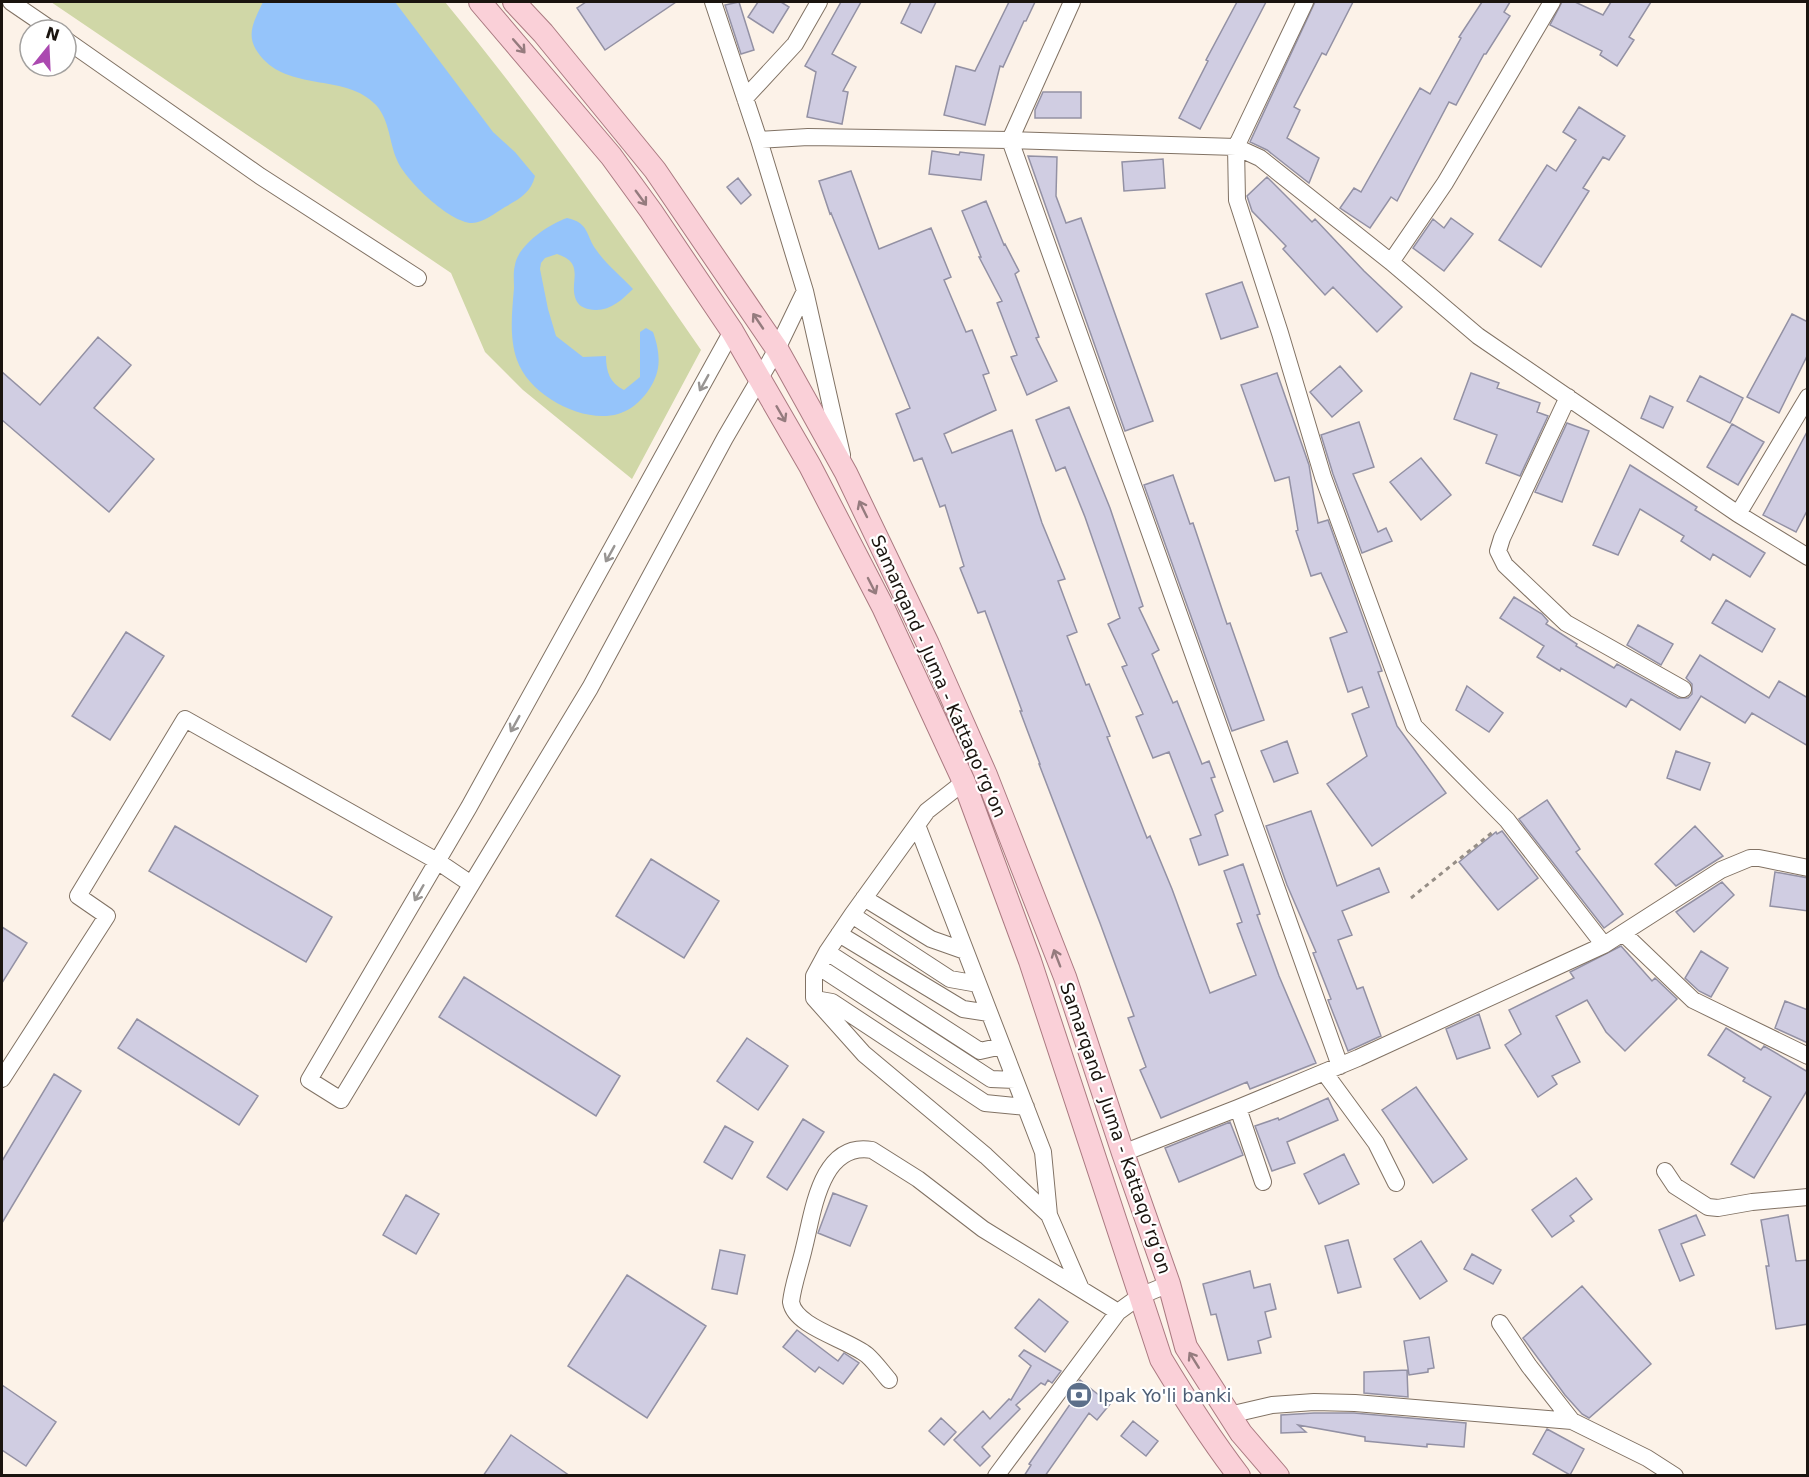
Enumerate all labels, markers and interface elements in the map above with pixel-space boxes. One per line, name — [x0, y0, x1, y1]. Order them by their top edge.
north arrow — [18, 18, 78, 78]
text: N — [43, 23, 62, 45]
one-way arrow — [512, 38, 525, 54]
one-way arrow — [635, 189, 647, 205]
one-way arrow — [752, 313, 764, 329]
one-way arrow — [698, 373, 709, 391]
one-way arrow — [775, 405, 787, 422]
one-way arrow — [856, 501, 868, 519]
street label: Samarqand - Juma - Kattaqo‘rg‘on — [867, 531, 1011, 821]
one-way arrow — [604, 544, 615, 562]
one-way arrow — [867, 577, 878, 595]
one-way arrow — [509, 715, 521, 732]
one-way arrow — [412, 884, 424, 901]
one-way arrow — [1051, 949, 1062, 967]
street label: Samarqand - Juma - Kattaqo‘rg‘on — [1056, 979, 1176, 1277]
one-way arrow — [1188, 1352, 1200, 1369]
bank icon: Ipak Yo'li banki — [1064, 1380, 1094, 1410]
place label: Ipak Yo'li banki — [1098, 1385, 1232, 1406]

